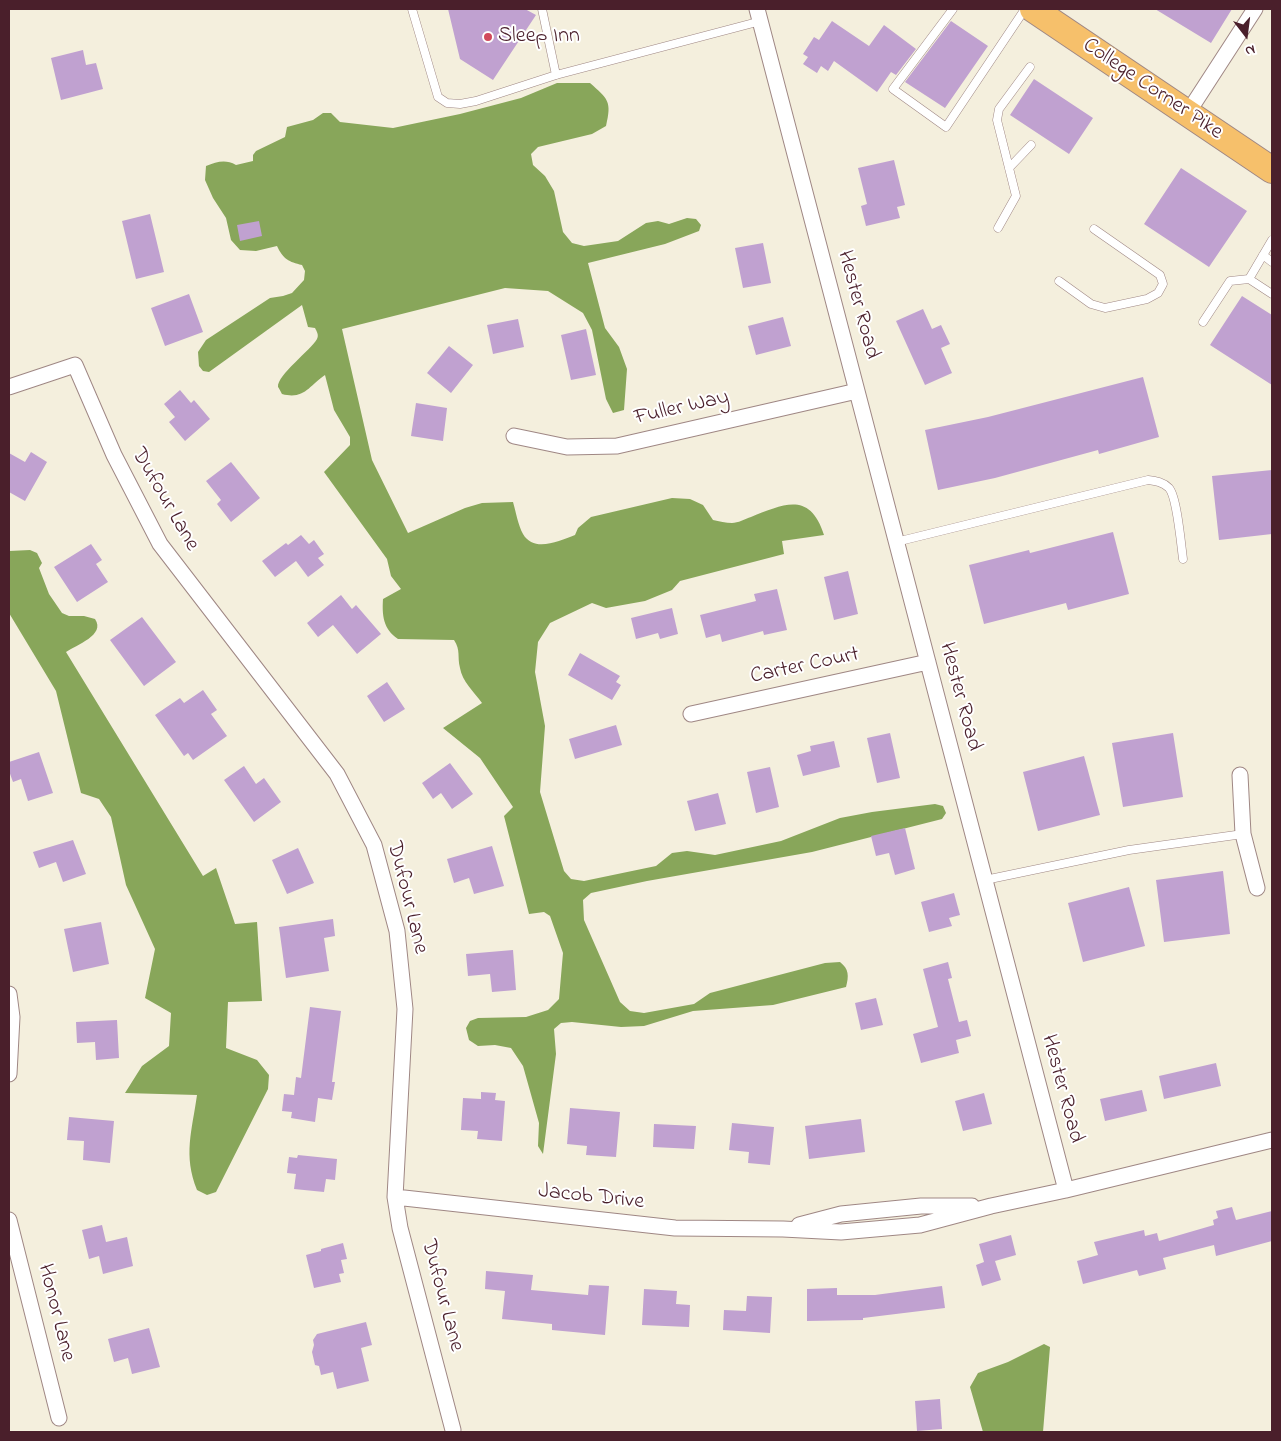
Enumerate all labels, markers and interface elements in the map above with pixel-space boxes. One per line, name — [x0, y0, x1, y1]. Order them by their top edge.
north arrow — [1221, 10, 1271, 60]
place label: Sleep Inn — [498, 24, 580, 50]
marker: Sleep Inn — [482, 31, 494, 43]
street label: College Corner Pike — [1077, 33, 1227, 147]
text: N — [1243, 39, 1257, 61]
street label: Hester Road — [830, 248, 884, 362]
street label: Fuller Way — [632, 385, 732, 433]
street label: Dufour Lane — [124, 444, 204, 556]
street label: Hester Road — [932, 640, 986, 754]
street label: Carter Court — [748, 643, 862, 691]
street label: Dufour Lane — [379, 839, 433, 957]
street label: Hester Road — [1034, 1032, 1088, 1146]
street label: Jacob Drive — [537, 1179, 645, 1217]
street label: Dufour Lane — [413, 1237, 469, 1355]
street label: Honor Lane — [30, 1262, 80, 1364]

